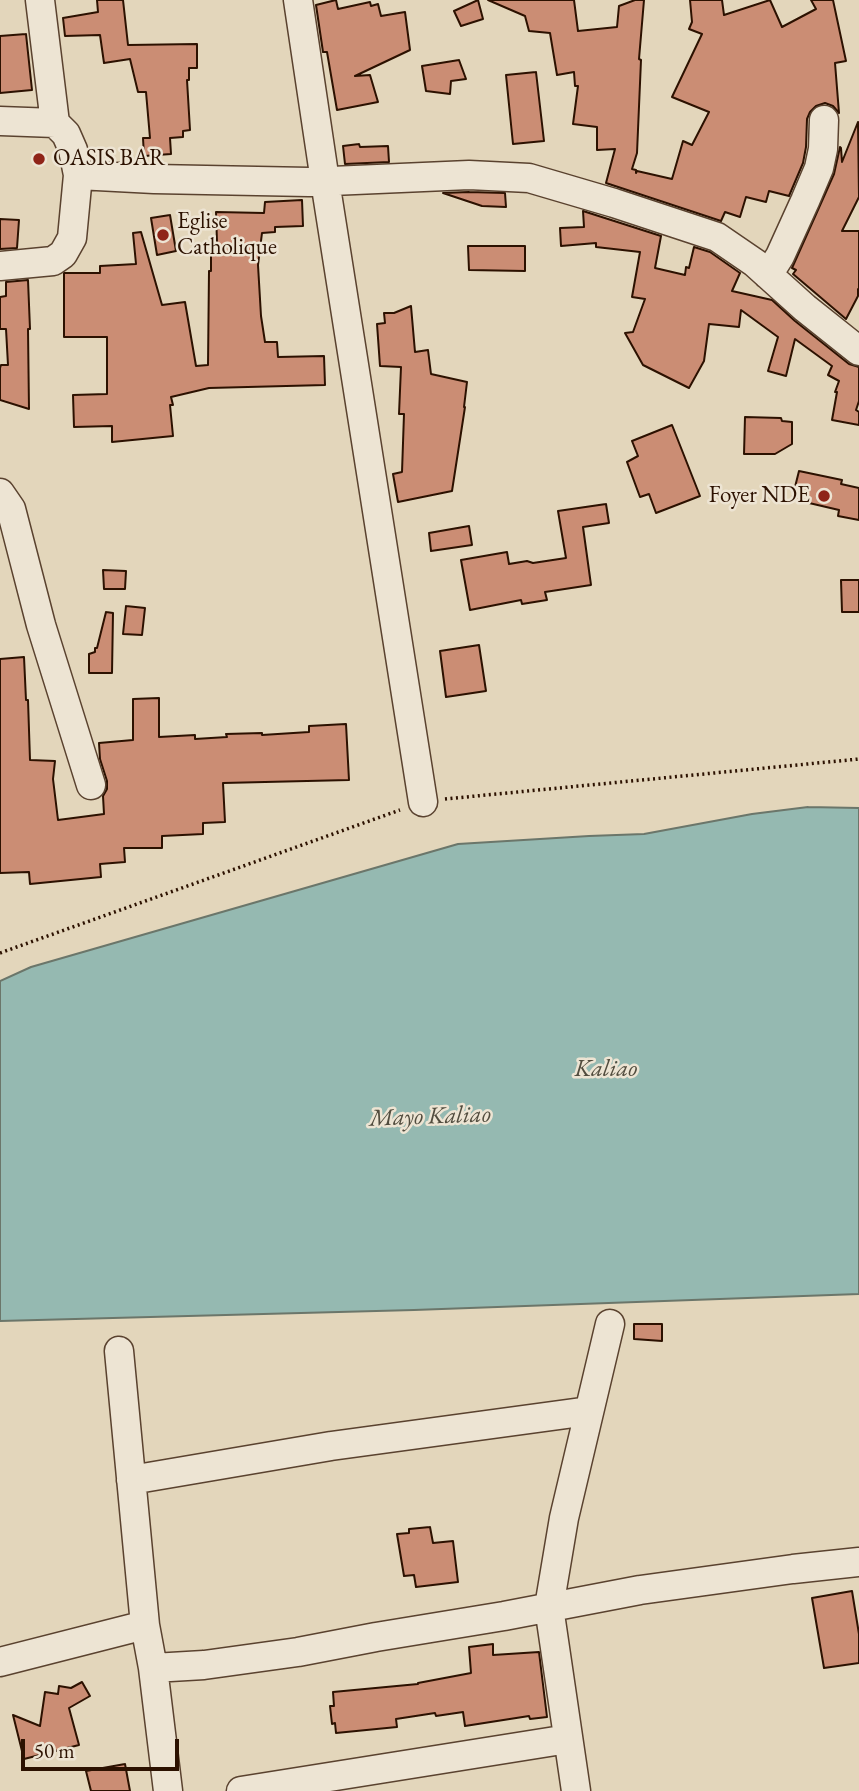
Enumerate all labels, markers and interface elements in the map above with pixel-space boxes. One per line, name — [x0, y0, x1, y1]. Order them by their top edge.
place label: OASIS BAR — [53, 145, 165, 173]
marker: OASIS BAR — [31, 151, 47, 167]
place label: Eglise Catholique — [177, 208, 277, 262]
marker: Eglise Catholique — [155, 227, 171, 243]
place label: Foyer NDE — [709, 482, 810, 510]
marker: Foyer NDE — [816, 488, 832, 504]
water label: Kaliao — [575, 1055, 637, 1083]
water label: Mayo Kaliao — [369, 1100, 491, 1134]
scale bar — [24, 1724, 182, 1768]
text: 50 m — [34, 1737, 75, 1764]

